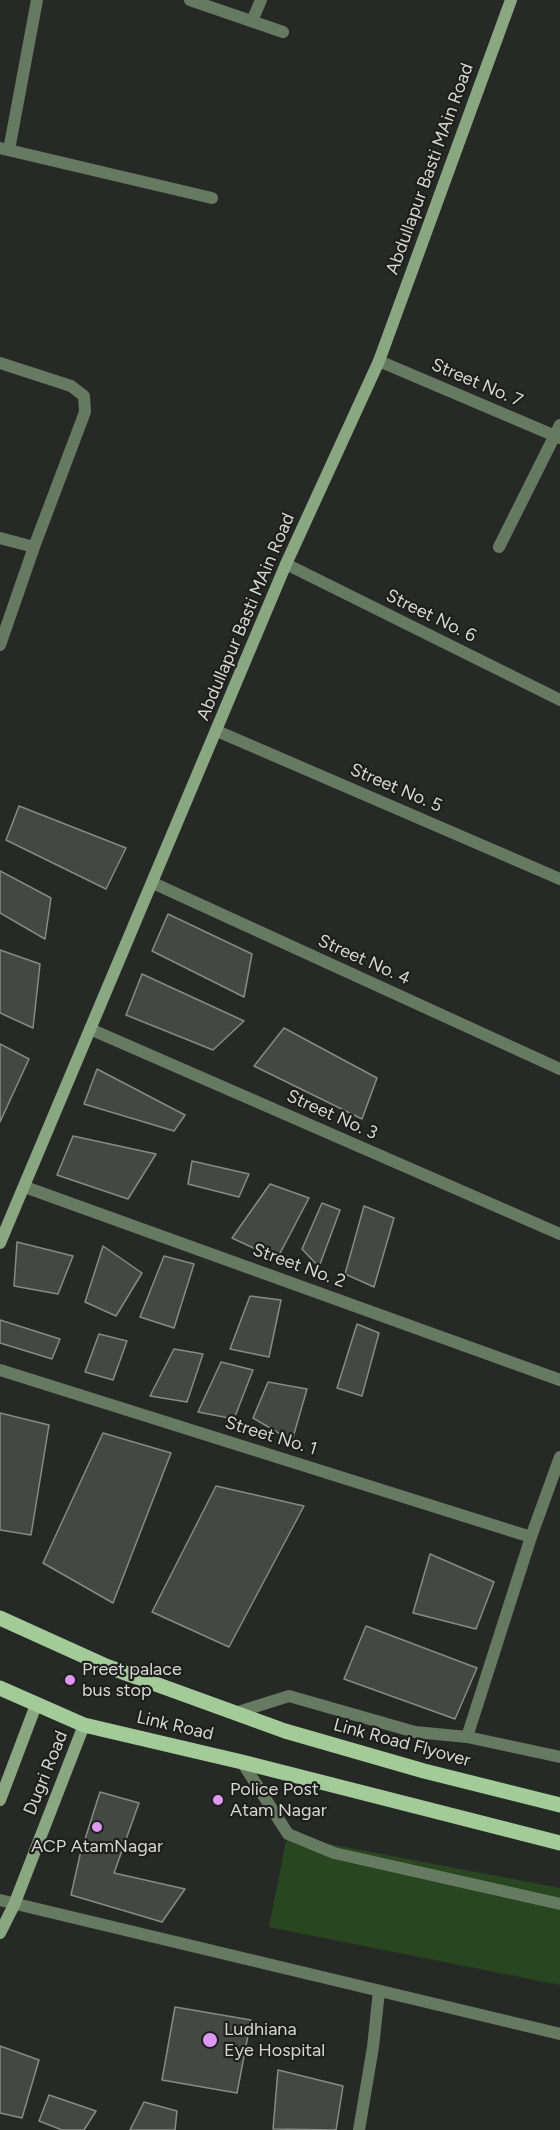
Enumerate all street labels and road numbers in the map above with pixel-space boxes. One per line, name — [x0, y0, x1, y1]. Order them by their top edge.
street label: Abdullapur Basti MAin Road — [382, 60, 478, 278]
street label: Street No. 7 — [428, 354, 526, 412]
street label: Abdullapur Basti MAin Road — [192, 510, 300, 724]
street label: Street No. 6 — [382, 585, 480, 647]
street label: Street No. 5 — [347, 759, 445, 817]
street label: Street No. 4 — [315, 930, 413, 990]
street label: Street No. 3 — [283, 1085, 381, 1145]
street label: Street No. 2 — [250, 1239, 348, 1293]
street label: Street No. 1 — [222, 1412, 320, 1460]
street label: Link Road — [134, 1707, 216, 1745]
street label: Link Road Flyover — [331, 1714, 473, 1772]
street label: Dugri Road — [19, 1728, 73, 1818]

